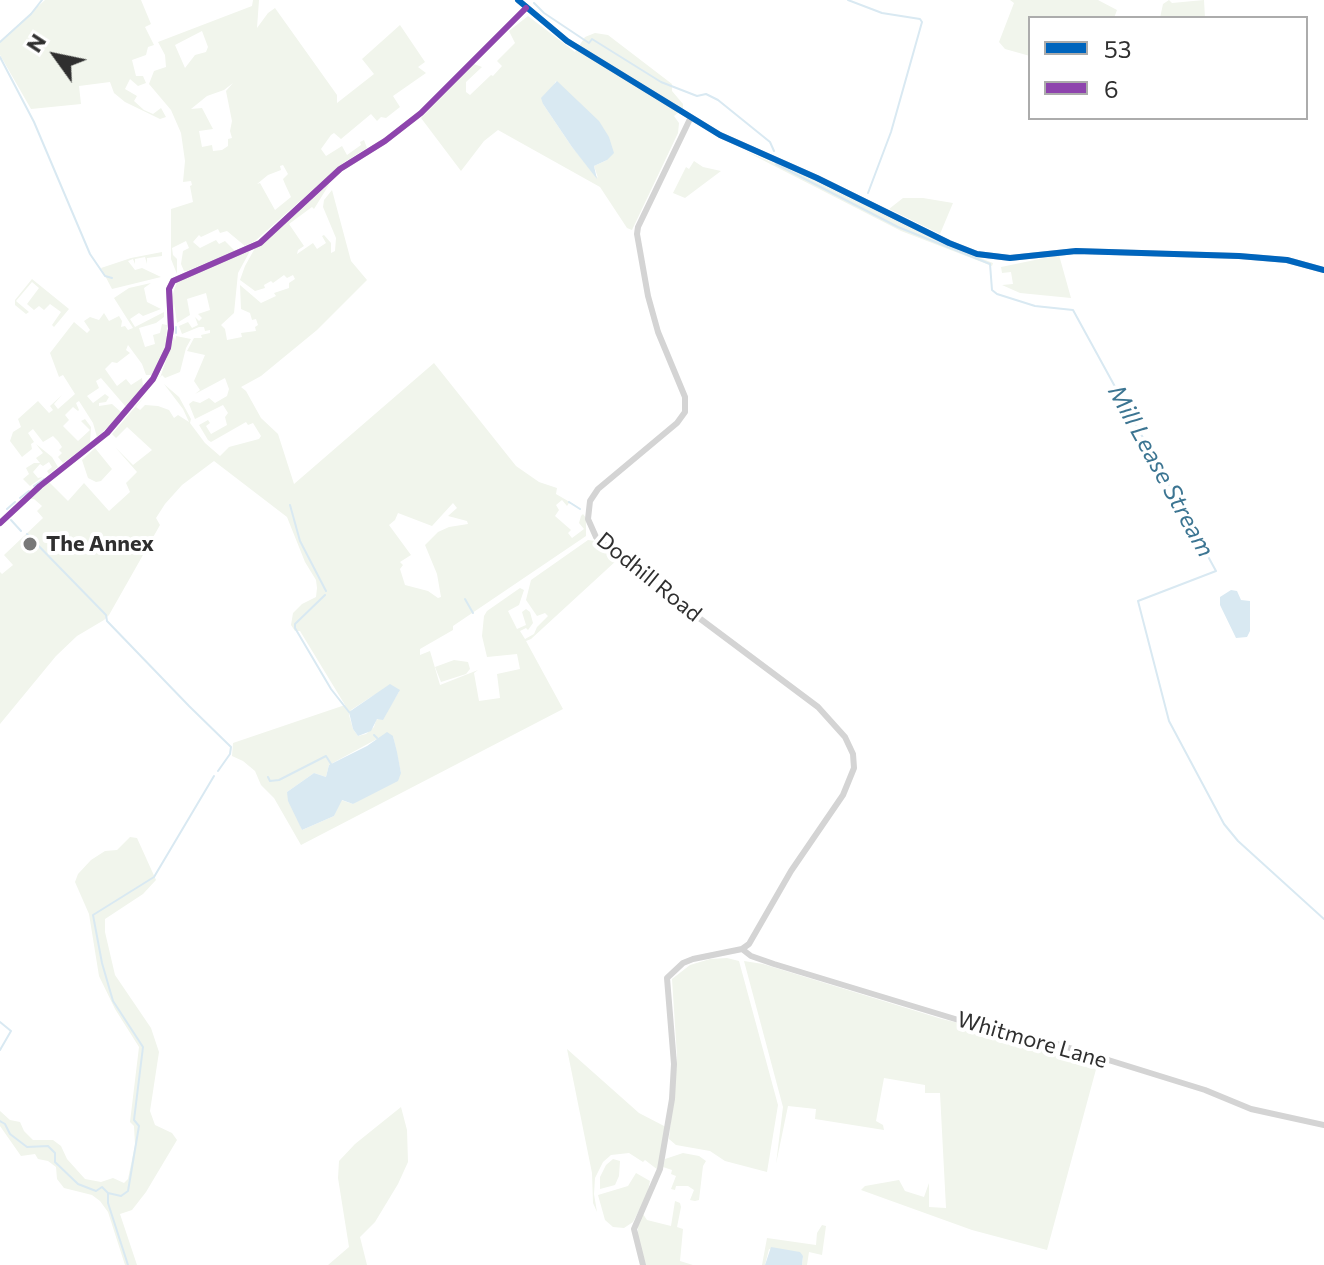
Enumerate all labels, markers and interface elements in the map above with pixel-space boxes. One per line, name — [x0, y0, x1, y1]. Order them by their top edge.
north arrow — [16, 16, 96, 96]
legend — [1028, 16, 1308, 120]
text: N — [20, 28, 51, 57]
text: 53 — [1104, 34, 1131, 63]
text: 6 — [1104, 74, 1119, 103]
water label: Mill Lease Stream — [1102, 380, 1220, 562]
street label: Dodhill Road — [591, 527, 707, 627]
place label: The Annex — [46, 531, 154, 557]
marker: The Annex — [21, 535, 39, 553]
street label: Whitmore Lane — [954, 1006, 1110, 1074]

